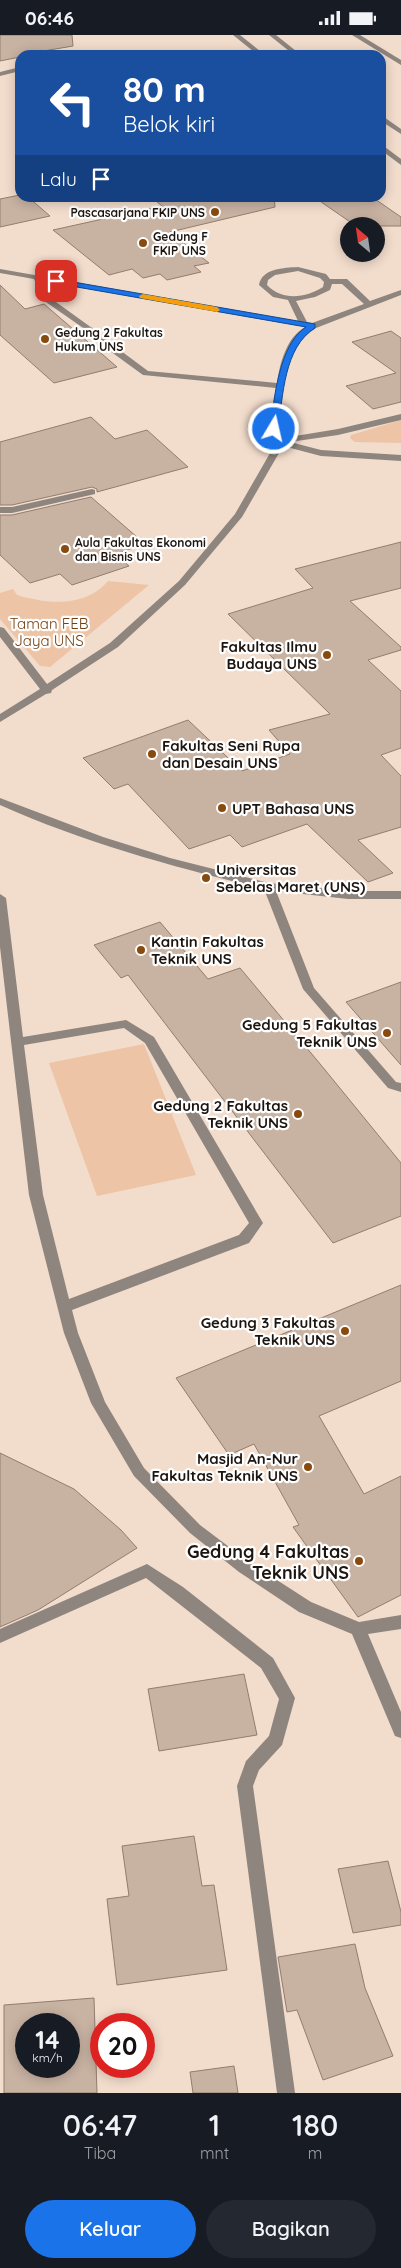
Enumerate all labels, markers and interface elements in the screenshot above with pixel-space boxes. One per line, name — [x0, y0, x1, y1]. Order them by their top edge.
text: 06:46 — [25, 6, 74, 30]
text: 80 m — [123, 67, 206, 111]
icon: left — [40, 70, 105, 135]
text: Belok kiri — [123, 110, 215, 138]
icon: arrive — [87, 165, 115, 193]
text: Lalu — [40, 167, 77, 191]
place label: Pascasarjana FKIP UNS — [70, 205, 205, 220]
marker: Pascasarjana FKIP UNS — [209, 206, 221, 218]
north arrow — [340, 217, 385, 263]
map controls — [340, 217, 385, 262]
place label: Gedung F FKIP UNS — [153, 229, 208, 258]
marker: Gedung F FKIP UNS — [137, 237, 149, 249]
pin — [35, 260, 77, 302]
icon: arrive — [42, 267, 70, 295]
place label: Gedung 2 Fakultas Hukum UNS — [55, 325, 163, 354]
marker: Gedung 2 Fakultas Hukum UNS — [39, 333, 51, 345]
position arrow — [247, 402, 299, 454]
place label: Aula Fakultas Ekonomi dan Bisnis UNS — [75, 535, 206, 564]
marker: Aula Fakultas Ekonomi dan Bisnis UNS — [59, 543, 71, 555]
park label: Taman FEB Jaya UNS — [10, 614, 89, 650]
place label: Fakultas Ilmu Budaya UNS — [220, 637, 317, 673]
marker: Fakultas Ilmu Budaya UNS — [321, 649, 333, 661]
place label: Fakultas Seni Rupa dan Desain UNS — [162, 736, 300, 772]
marker: Fakultas Seni Rupa dan Desain UNS — [146, 748, 158, 760]
place label: UPT Bahasa UNS — [232, 799, 354, 818]
marker: UPT Bahasa UNS — [216, 802, 228, 814]
place label: Universitas Sebelas Maret (UNS) — [216, 860, 365, 896]
marker: Universitas Sebelas Maret (UNS) — [200, 872, 212, 884]
place label: Kantin Fakultas Teknik UNS — [151, 932, 264, 968]
marker: Kantin Fakultas Teknik UNS — [135, 944, 147, 956]
place label: Gedung 5 Fakultas Teknik UNS — [242, 1015, 377, 1051]
marker: Gedung 5 Fakultas Teknik UNS — [381, 1027, 393, 1039]
place label: Gedung 2 Fakultas Teknik UNS — [153, 1096, 288, 1132]
marker: Gedung 2 Fakultas Teknik UNS — [292, 1108, 304, 1120]
place label: Gedung 3 Fakultas Teknik UNS — [201, 1313, 335, 1349]
marker: Gedung 3 Fakultas Teknik UNS — [339, 1325, 351, 1337]
place label: Masjid An-Nur Fakultas Teknik UNS — [151, 1449, 298, 1485]
marker: Masjid An-Nur Fakultas Teknik UNS — [302, 1461, 314, 1473]
place label: Gedung 4 Fakultas Teknik UNS — [187, 1540, 349, 1584]
marker: Gedung 4 Fakultas Teknik UNS — [353, 1555, 365, 1567]
speed limit sign: 20 — [90, 2013, 155, 2078]
text: 14 — [35, 2024, 60, 2055]
text: km/h — [32, 2050, 63, 2065]
text: 06:47 — [63, 2106, 137, 2144]
text: 1 — [209, 2106, 220, 2144]
text: 180 — [292, 2106, 338, 2144]
text: Tiba — [84, 2143, 116, 2163]
text: mnt — [200, 2143, 229, 2163]
text: m — [308, 2143, 322, 2163]
button: Keluar — [25, 2200, 196, 2258]
button: Bagikan — [206, 2200, 376, 2258]

